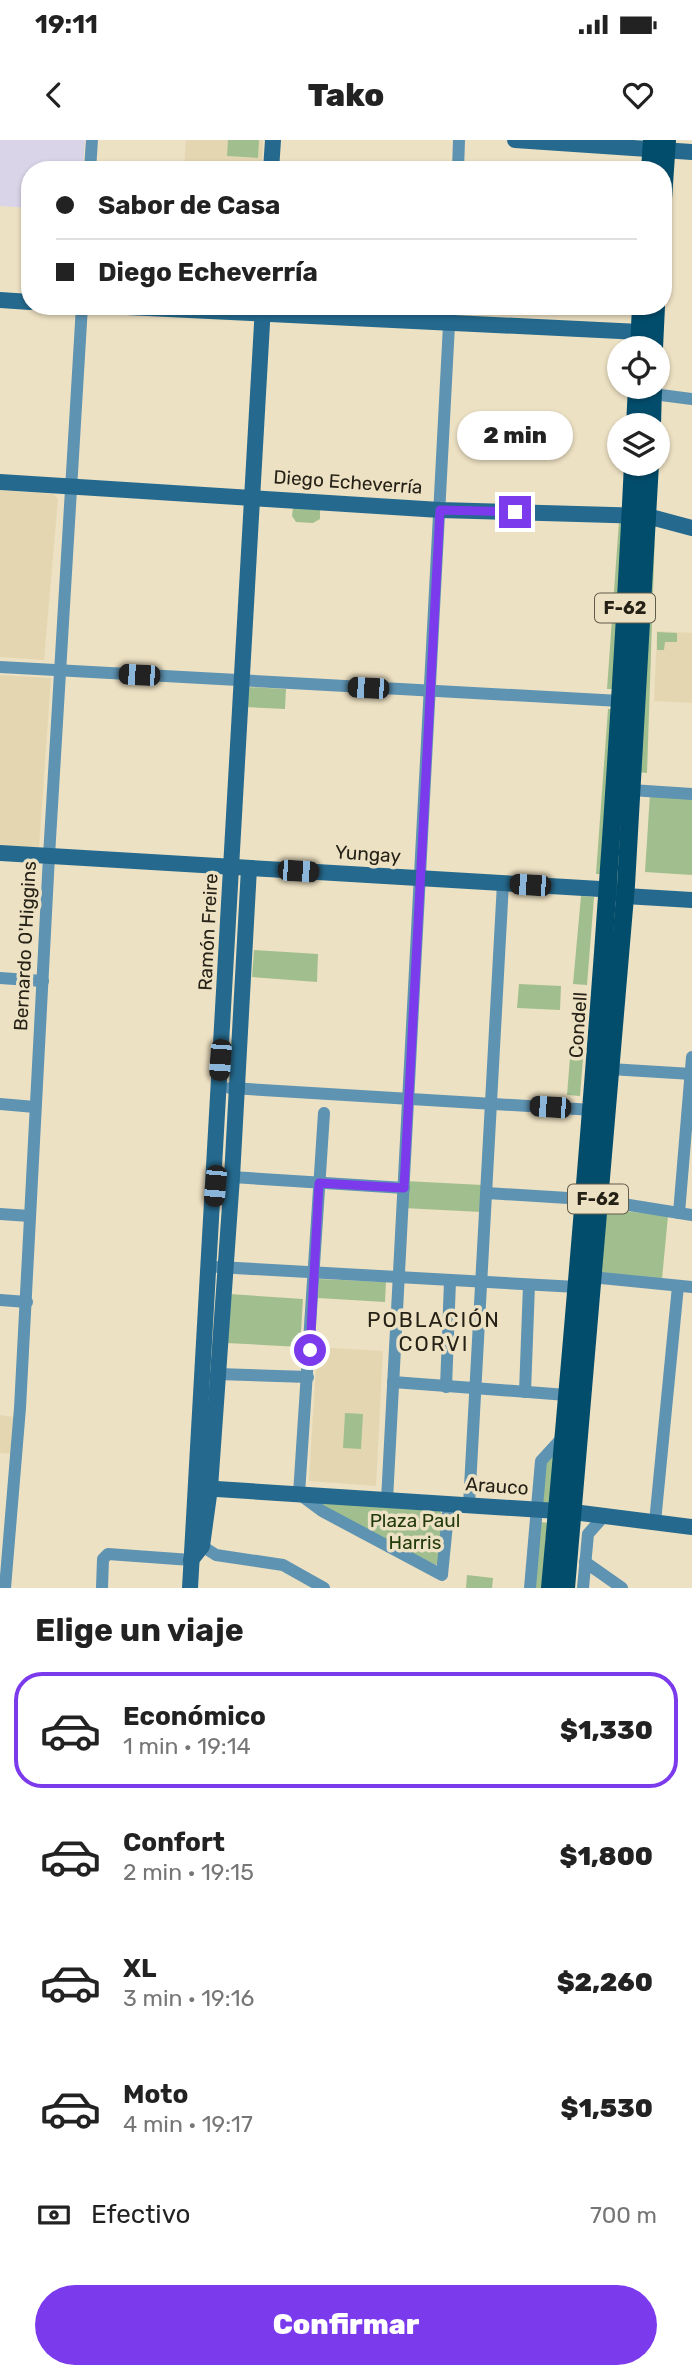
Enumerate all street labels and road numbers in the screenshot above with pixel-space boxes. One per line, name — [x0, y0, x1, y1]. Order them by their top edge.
street label: Diego Echeverría — [273, 465, 423, 499]
road number: F-62 — [595, 594, 655, 622]
street label: Yungay — [334, 840, 402, 868]
street label: Bernardo O'Higgins — [9, 860, 41, 1032]
street label: Ramón Freire — [193, 873, 223, 991]
street label: Condell — [564, 991, 592, 1059]
road number: F-62 — [568, 1184, 628, 1214]
street label: Arauco — [465, 1472, 529, 1500]

